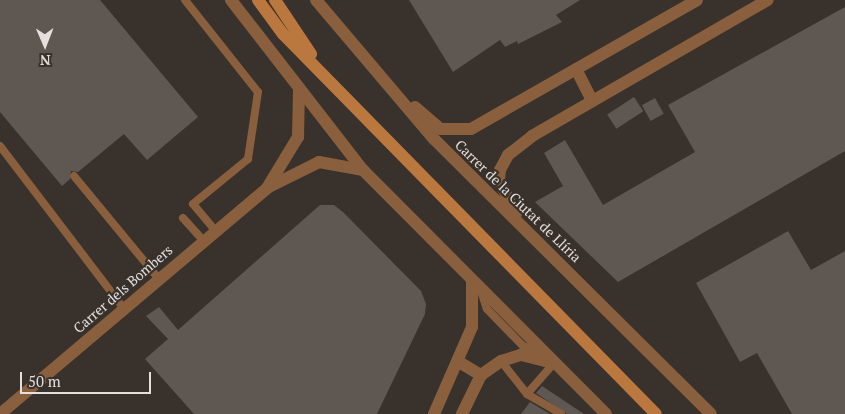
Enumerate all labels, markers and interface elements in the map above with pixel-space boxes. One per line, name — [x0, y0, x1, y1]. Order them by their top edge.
north arrow — [20, 20, 70, 70]
text: N — [40, 51, 51, 70]
street label: Carrer de la Ciutat de Llíria — [451, 136, 585, 266]
street label: Carrer dels Bombers — [70, 241, 176, 337]
scale bar — [22, 362, 154, 394]
text: 50 m — [28, 371, 61, 391]

